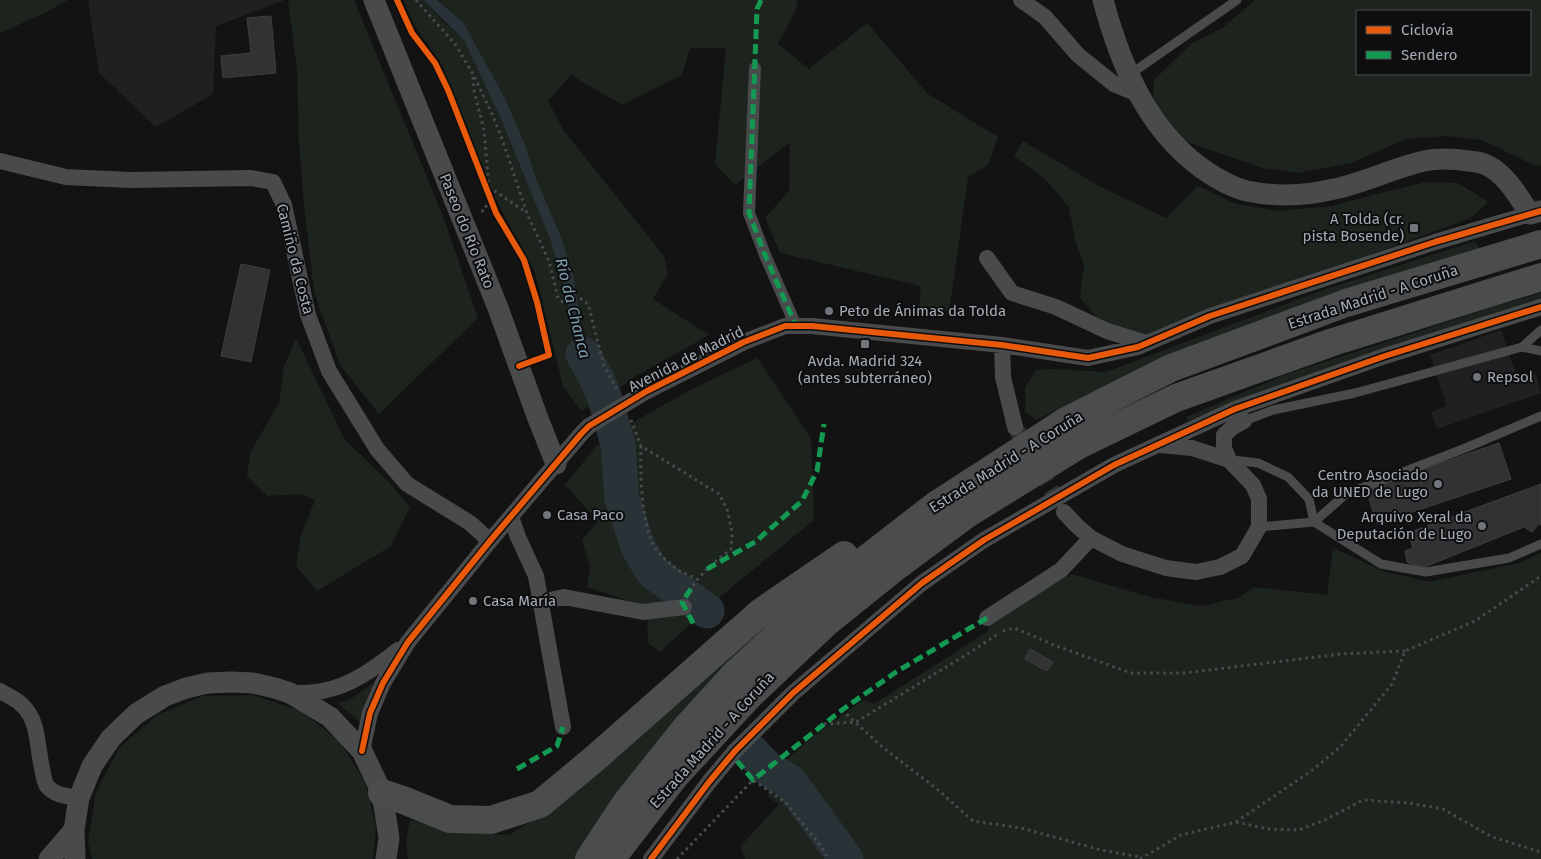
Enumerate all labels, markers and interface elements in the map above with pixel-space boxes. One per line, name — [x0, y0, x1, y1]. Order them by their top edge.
legend — [1356, 10, 1531, 75]
text: Ciclovía — [1401, 21, 1454, 39]
text: Sendero — [1401, 46, 1457, 64]
street label: Paseo do Río Rato — [436, 171, 498, 291]
street label: Camiño da Costa — [273, 202, 317, 316]
place label: A Tolda (cr. pista Bosende) — [1303, 210, 1404, 245]
marker: A Tolda (cr. pista Bosende) — [1408, 222, 1420, 234]
water label: Río da Chanca — [551, 256, 595, 360]
street label: Estrada Madrid - A Coruña — [1286, 261, 1460, 333]
place label: Peto de Ánimas da Tolda — [839, 302, 1006, 320]
marker: Peto de Ánimas da Tolda — [823, 305, 835, 317]
street label: Avenida de Madrid — [625, 322, 747, 396]
marker: Avda. Madrid 324 (antes subterráneo) — [859, 338, 871, 350]
place label: Avda. Madrid 324 (antes subterráneo) — [798, 352, 932, 387]
place label: Repsol — [1487, 368, 1534, 386]
marker: Repsol — [1471, 371, 1483, 383]
street label: Estrada Madrid - A Coruña — [926, 407, 1086, 517]
place label: Centro Asociado da UNED de Lugo — [1312, 466, 1428, 501]
marker: Centro Asociado da UNED de Lugo — [1432, 478, 1444, 490]
place label: Casa Paco — [557, 506, 624, 524]
place label: Arquivo Xeral da Deputación de Lugo — [1337, 508, 1472, 543]
marker: Casa Paco — [541, 509, 553, 521]
marker: Arquivo Xeral da Deputación de Lugo — [1476, 520, 1488, 532]
place label: Casa María — [483, 592, 556, 610]
marker: Casa María — [467, 595, 479, 607]
street label: Estrada Madrid - A Coruña — [646, 668, 778, 812]

